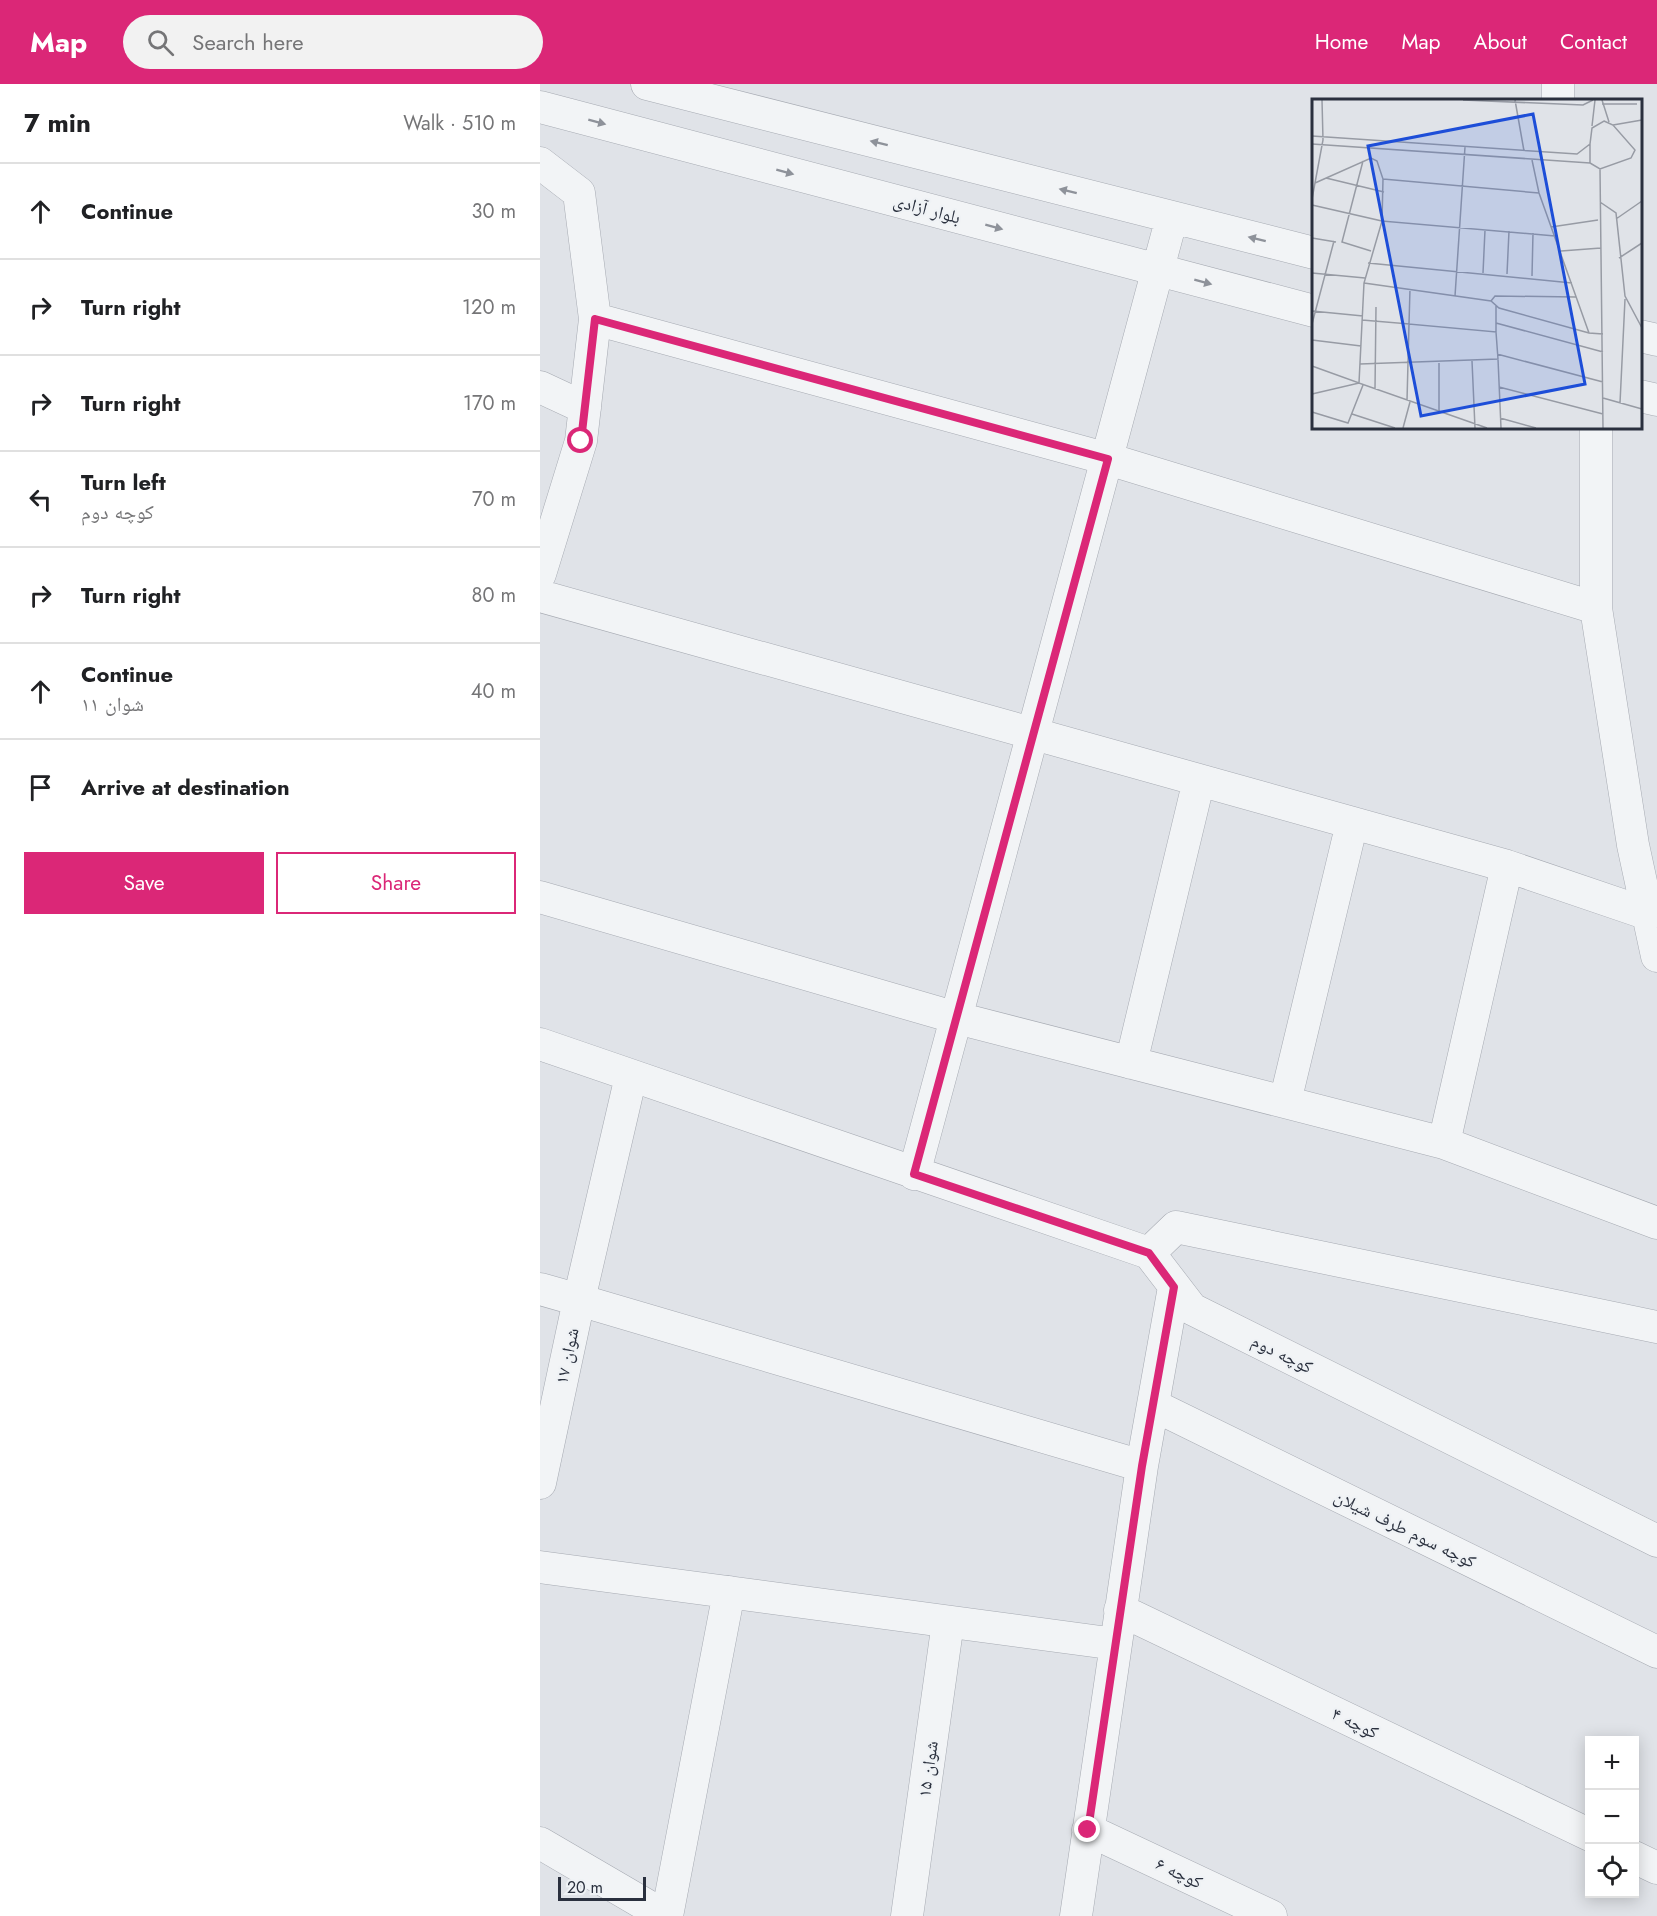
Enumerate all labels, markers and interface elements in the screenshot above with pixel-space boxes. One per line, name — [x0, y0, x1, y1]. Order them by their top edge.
search box — [123, 15, 543, 69]
text: Map — [30, 22, 87, 63]
icon: search — [144, 26, 177, 59]
text: Search here — [192, 26, 304, 58]
text: Home — [1315, 27, 1368, 57]
text: Map — [1401, 27, 1441, 57]
text: About — [1474, 27, 1527, 57]
text: Contact — [1560, 27, 1627, 57]
inset map — [1312, 99, 1642, 429]
text: 7 min — [24, 104, 91, 142]
text: Walk · 510 m — [403, 109, 516, 138]
one-way arrow — [587, 118, 606, 128]
one-way arrow — [870, 137, 888, 147]
one-way arrow — [776, 168, 794, 177]
one-way arrow — [1059, 185, 1077, 195]
street label: بلوار آزادی — [891, 188, 963, 230]
icon: ahead — [24, 195, 57, 228]
text: Continue — [81, 195, 173, 227]
text: 30 m — [471, 197, 516, 226]
one-way arrow — [985, 223, 1003, 232]
one-way arrow — [1248, 233, 1266, 243]
one-way arrow — [1194, 278, 1212, 287]
icon: right — [24, 291, 57, 324]
text: Turn right — [81, 291, 181, 323]
text: 120 m — [462, 293, 516, 322]
icon: right — [24, 387, 57, 420]
text: Turn right — [81, 387, 181, 419]
text: 170 m — [463, 389, 516, 418]
route start — [567, 427, 593, 453]
text: Turn left — [81, 466, 166, 498]
icon: left — [24, 483, 57, 516]
text: 70 m — [472, 485, 516, 514]
text: کوچه دوم — [81, 498, 154, 527]
icon: right — [24, 579, 57, 612]
text: Turn right — [81, 579, 181, 611]
text: 80 m — [471, 581, 516, 610]
text: Continue — [81, 658, 173, 690]
icon: ahead — [24, 675, 57, 708]
text: 40 m — [471, 677, 516, 706]
text: شوان ۱۱ — [81, 690, 144, 719]
icon: arrive — [24, 771, 57, 804]
text: Arrive at destination — [81, 771, 290, 803]
button: Save — [24, 852, 264, 914]
button: Share — [276, 852, 516, 914]
street label: شوان ۱۷ — [548, 1326, 586, 1386]
street label: کوچه دوم — [1247, 1328, 1318, 1380]
street label: کوچه سوم طرف شیلان — [1330, 1483, 1481, 1575]
street label: کوچه ۴ — [1327, 1701, 1383, 1746]
map controls — [1585, 1736, 1639, 1898]
button: + — [1585, 1736, 1639, 1790]
street label: شوان ۱۵ — [911, 1739, 945, 1799]
button: − — [1585, 1790, 1639, 1844]
route end — [1074, 1816, 1100, 1842]
button: locate — [1585, 1844, 1639, 1898]
street label: کوچه ۶ — [1151, 1851, 1207, 1895]
scale bar — [558, 1874, 646, 1902]
text: 20 m — [567, 1876, 603, 1899]

